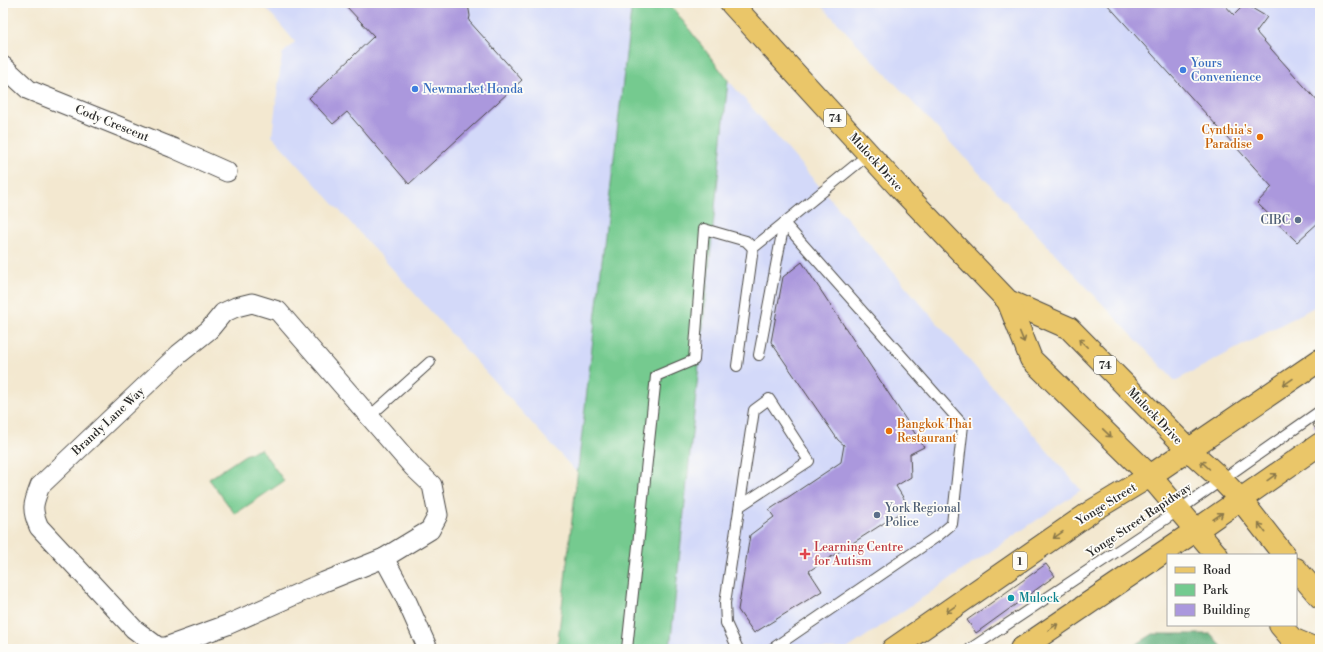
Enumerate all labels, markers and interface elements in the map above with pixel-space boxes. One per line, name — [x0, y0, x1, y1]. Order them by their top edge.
place label: Yours Convenience — [1190, 56, 1261, 85]
marker: Yours Convenience — [1178, 65, 1188, 75]
place label: Newmarket Honda — [423, 82, 524, 97]
marker: Newmarket Honda — [410, 84, 420, 94]
street label: Cody Crescent — [73, 102, 152, 145]
road number: 74 — [824, 109, 846, 127]
place label: Cynthia's Paradise — [1201, 123, 1252, 152]
street label: Mulock Drive — [846, 130, 906, 195]
marker: Cynthia's Paradise — [1255, 132, 1265, 142]
place label: CIBC — [1261, 213, 1290, 228]
marker: CIBC — [1293, 215, 1303, 225]
one-way arrow — [1019, 331, 1026, 343]
one-way arrow — [1078, 338, 1088, 348]
road number: 74 — [1094, 356, 1116, 374]
one-way arrow — [1283, 378, 1294, 386]
street label: Brandy Lane Way — [68, 384, 148, 459]
street label: Mulock Drive — [1124, 385, 1185, 448]
place label: Bangkok Thai Restaurant — [896, 417, 972, 446]
marker: Bangkok Thai Restaurant — [884, 426, 894, 436]
one-way arrow — [1102, 428, 1112, 438]
one-way arrow — [1200, 460, 1210, 470]
one-way arrow — [1267, 473, 1278, 481]
street label: Yonge Street — [1073, 480, 1140, 529]
street label: Yonge Street Rapidway — [1083, 480, 1195, 562]
place label: York Regional Police — [884, 501, 961, 530]
marker: York Regional Police — [872, 510, 882, 520]
one-way arrow — [1212, 512, 1223, 520]
one-way arrow — [1258, 523, 1266, 534]
one-way arrow — [1053, 531, 1064, 539]
place label: Learning Centre for Autism — [814, 540, 903, 569]
marker: Learning Centre for Autism — [799, 548, 811, 560]
road number: 1 — [1013, 552, 1027, 570]
legend — [1167, 554, 1297, 626]
text: Road — [1203, 563, 1231, 578]
text: Park — [1203, 583, 1229, 598]
place label: Mulock — [1019, 591, 1060, 606]
marker: Mulock — [1006, 593, 1016, 603]
text: Building — [1202, 603, 1251, 618]
one-way arrow — [946, 605, 957, 613]
one-way arrow — [1047, 623, 1058, 631]

